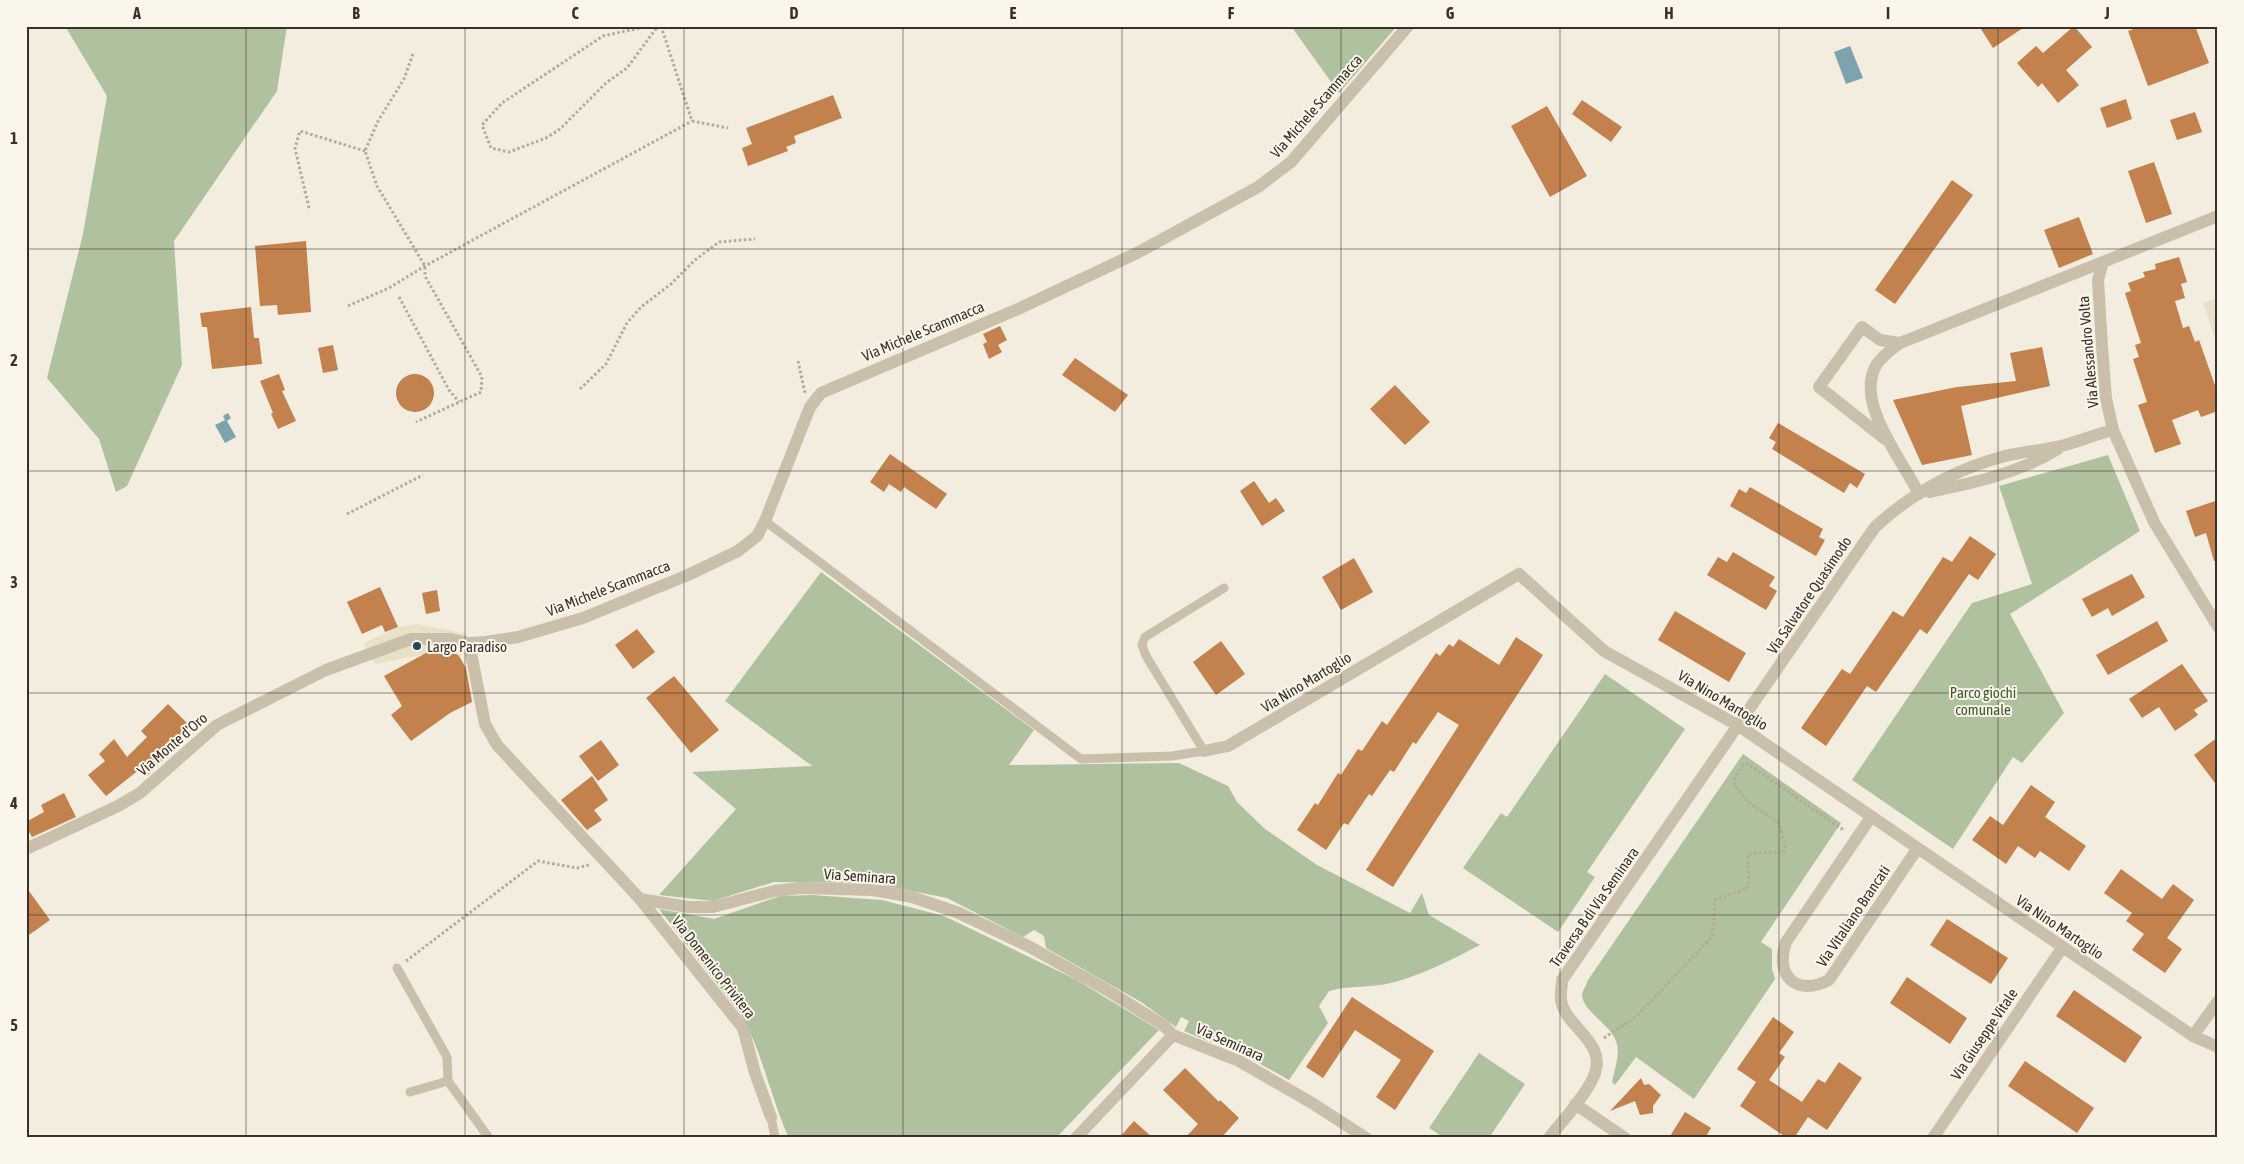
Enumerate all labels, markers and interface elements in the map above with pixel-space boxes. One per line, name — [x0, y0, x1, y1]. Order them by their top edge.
text: A — [132, 4, 141, 22]
text: B — [352, 4, 360, 22]
text: C — [571, 4, 579, 22]
text: D — [790, 4, 799, 22]
text: E — [1010, 4, 1017, 22]
text: F — [1228, 4, 1235, 22]
text: G — [1446, 4, 1455, 22]
text: H — [1664, 4, 1674, 22]
text: I — [1886, 4, 1890, 22]
text: J — [2103, 4, 2110, 22]
street label: Via Michele Scammacca — [1267, 51, 1365, 161]
text: 1 — [10, 129, 18, 147]
street label: Via Alessandro Volta — [2075, 295, 2101, 409]
street label: Via Michele Scammacca — [859, 298, 987, 364]
text: 2 — [10, 351, 18, 369]
street label: Via Salvatore Quasimodo — [1763, 533, 1855, 657]
street label: Via Michele Scammacca — [544, 557, 672, 619]
text: 3 — [10, 573, 18, 591]
place label: Largo Paradiso — [427, 638, 507, 655]
marker: Largo Paradiso — [411, 640, 423, 652]
street label: Via Nino Martoglio — [1258, 648, 1354, 716]
street label: Via Nino Martoglio — [1675, 666, 1771, 734]
park label: Parco giochi comunale — [1950, 684, 2016, 718]
street label: Via Monte d'Oro — [134, 709, 210, 779]
text: 4 — [9, 794, 18, 812]
street label: Traversa B di Via Seminara — [1546, 844, 1642, 970]
street label: Via Vitaliano Brancati — [1813, 862, 1893, 970]
street label: Via Seminara — [823, 865, 897, 887]
street label: Via Nino Martoglio — [2013, 891, 2107, 963]
street label: Via Domenico Privitera — [669, 912, 759, 1022]
street label: Via Giuseppe Vitale — [1947, 985, 2021, 1083]
text: 5 — [10, 1016, 18, 1034]
street label: Via Seminara — [1193, 1019, 1267, 1065]

